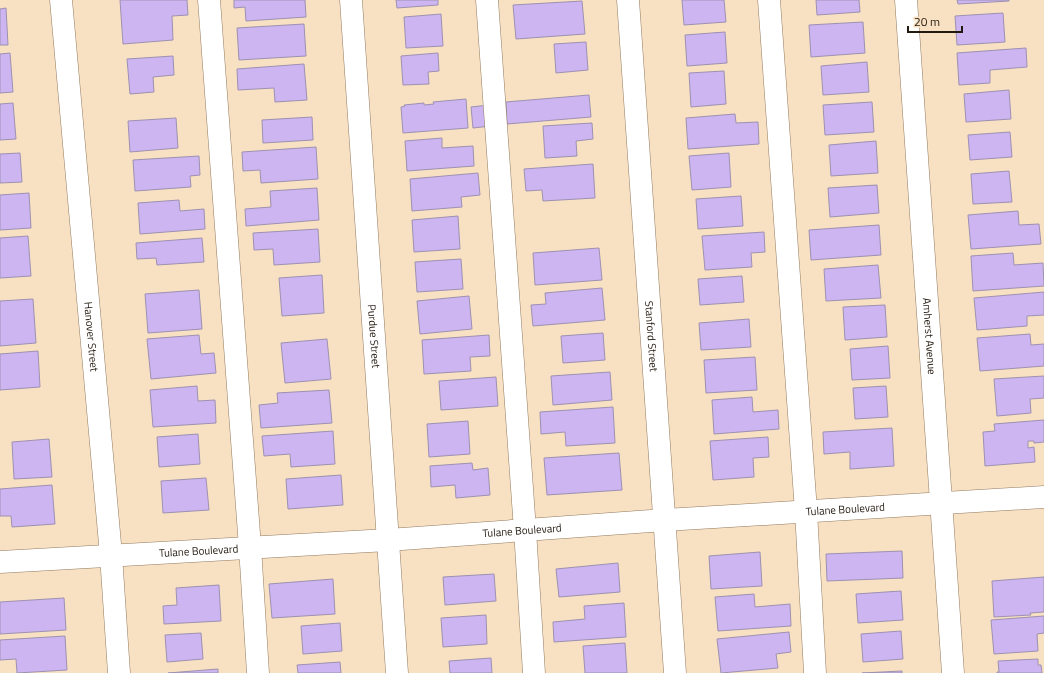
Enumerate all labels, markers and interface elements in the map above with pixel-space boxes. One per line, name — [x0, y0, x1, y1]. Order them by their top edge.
scale bar — [908, 8, 962, 34]
text: 20 m — [914, 12, 940, 31]
street label: Amherst Avenue — [919, 297, 940, 376]
street label: Stanford Street — [641, 300, 662, 372]
street label: Hanover Street — [80, 301, 102, 372]
street label: Purdue Street — [364, 304, 384, 369]
street label: Tulane Boulevard — [805, 499, 886, 519]
street label: Tulane Boulevard — [482, 519, 562, 541]
street label: Tulane Boulevard — [159, 540, 239, 561]

